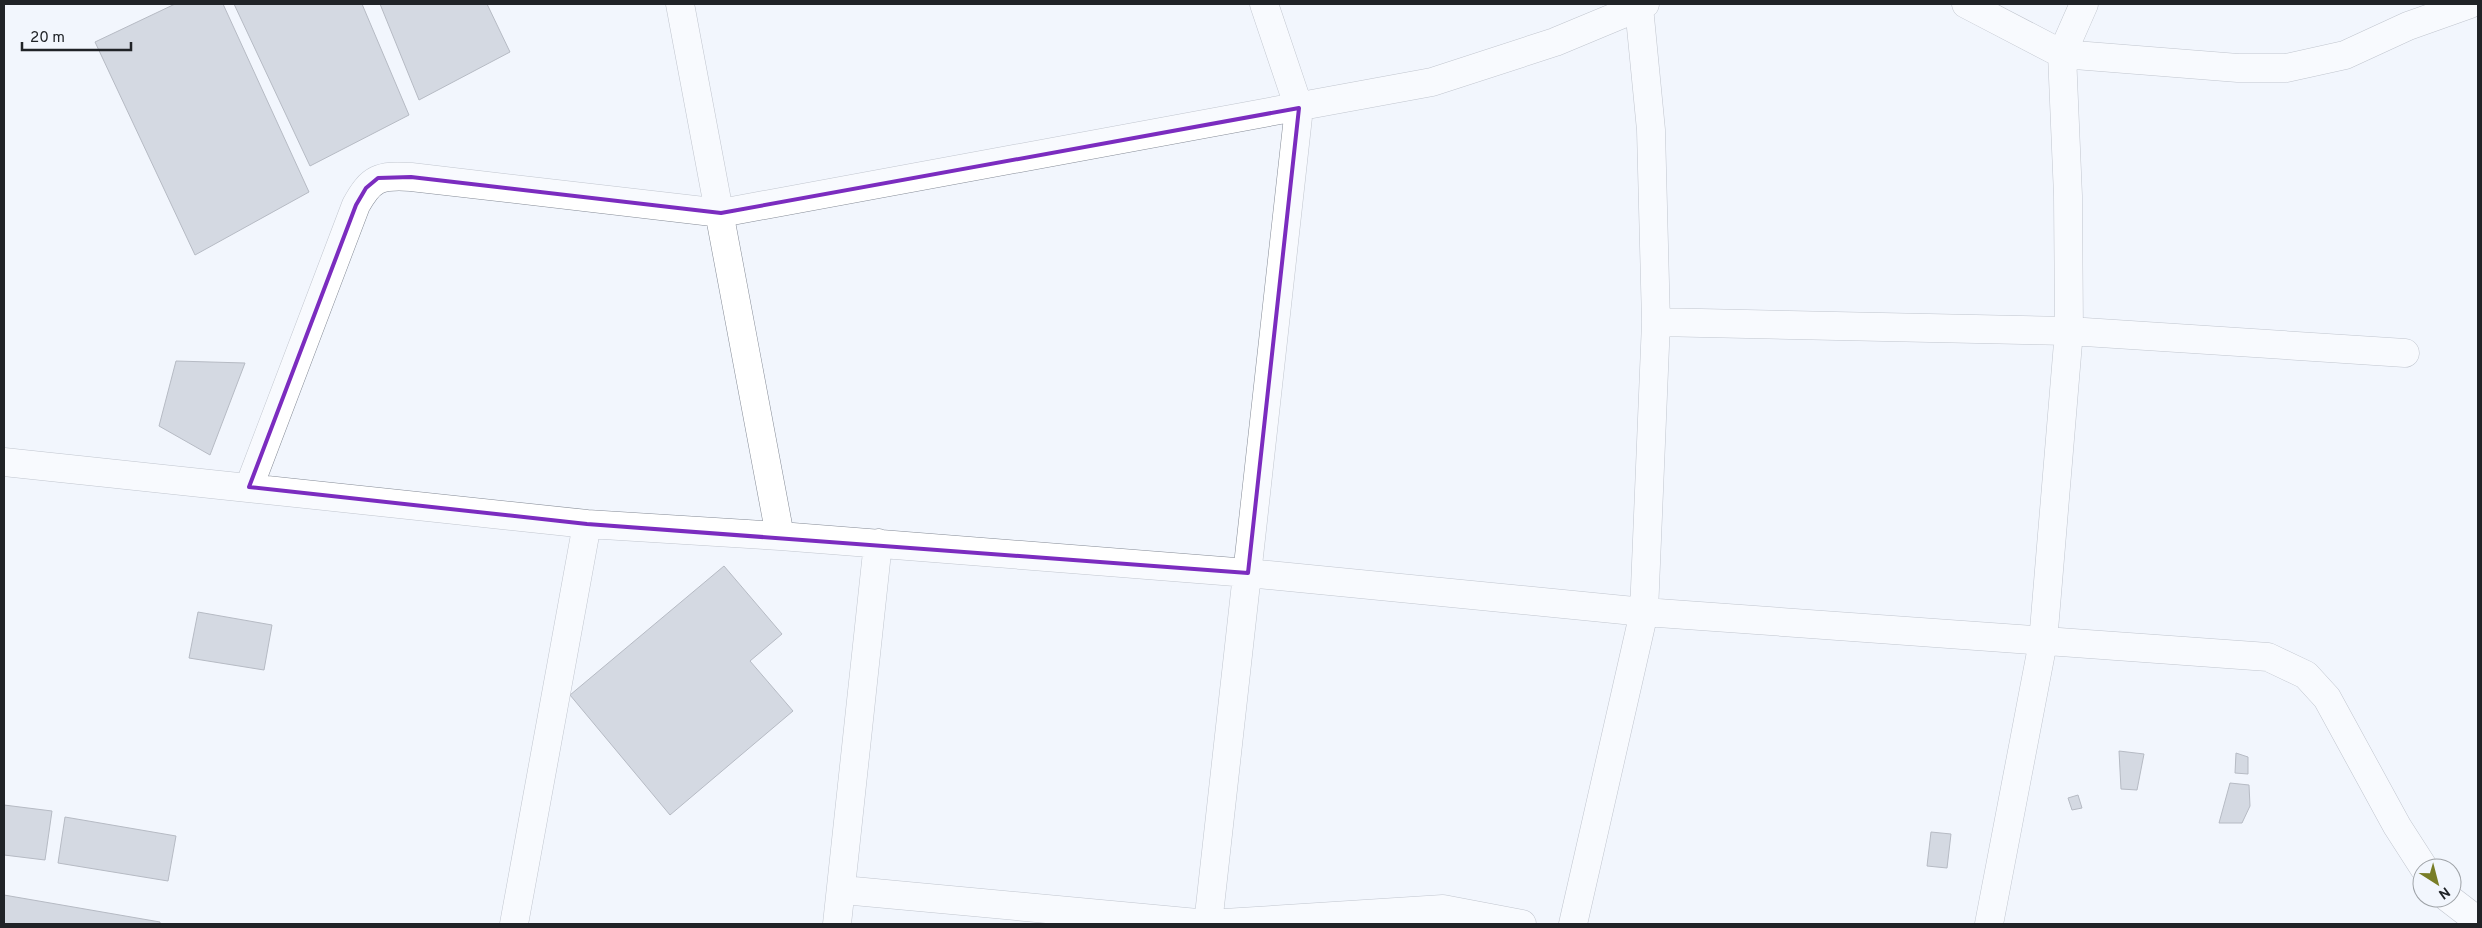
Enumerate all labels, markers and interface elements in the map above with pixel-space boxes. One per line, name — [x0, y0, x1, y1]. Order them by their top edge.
scale bar — [22, 20, 131, 52]
text: 20 m — [30, 29, 65, 48]
north arrow — [2412, 858, 2462, 908]
text: N — [2435, 882, 2453, 902]

